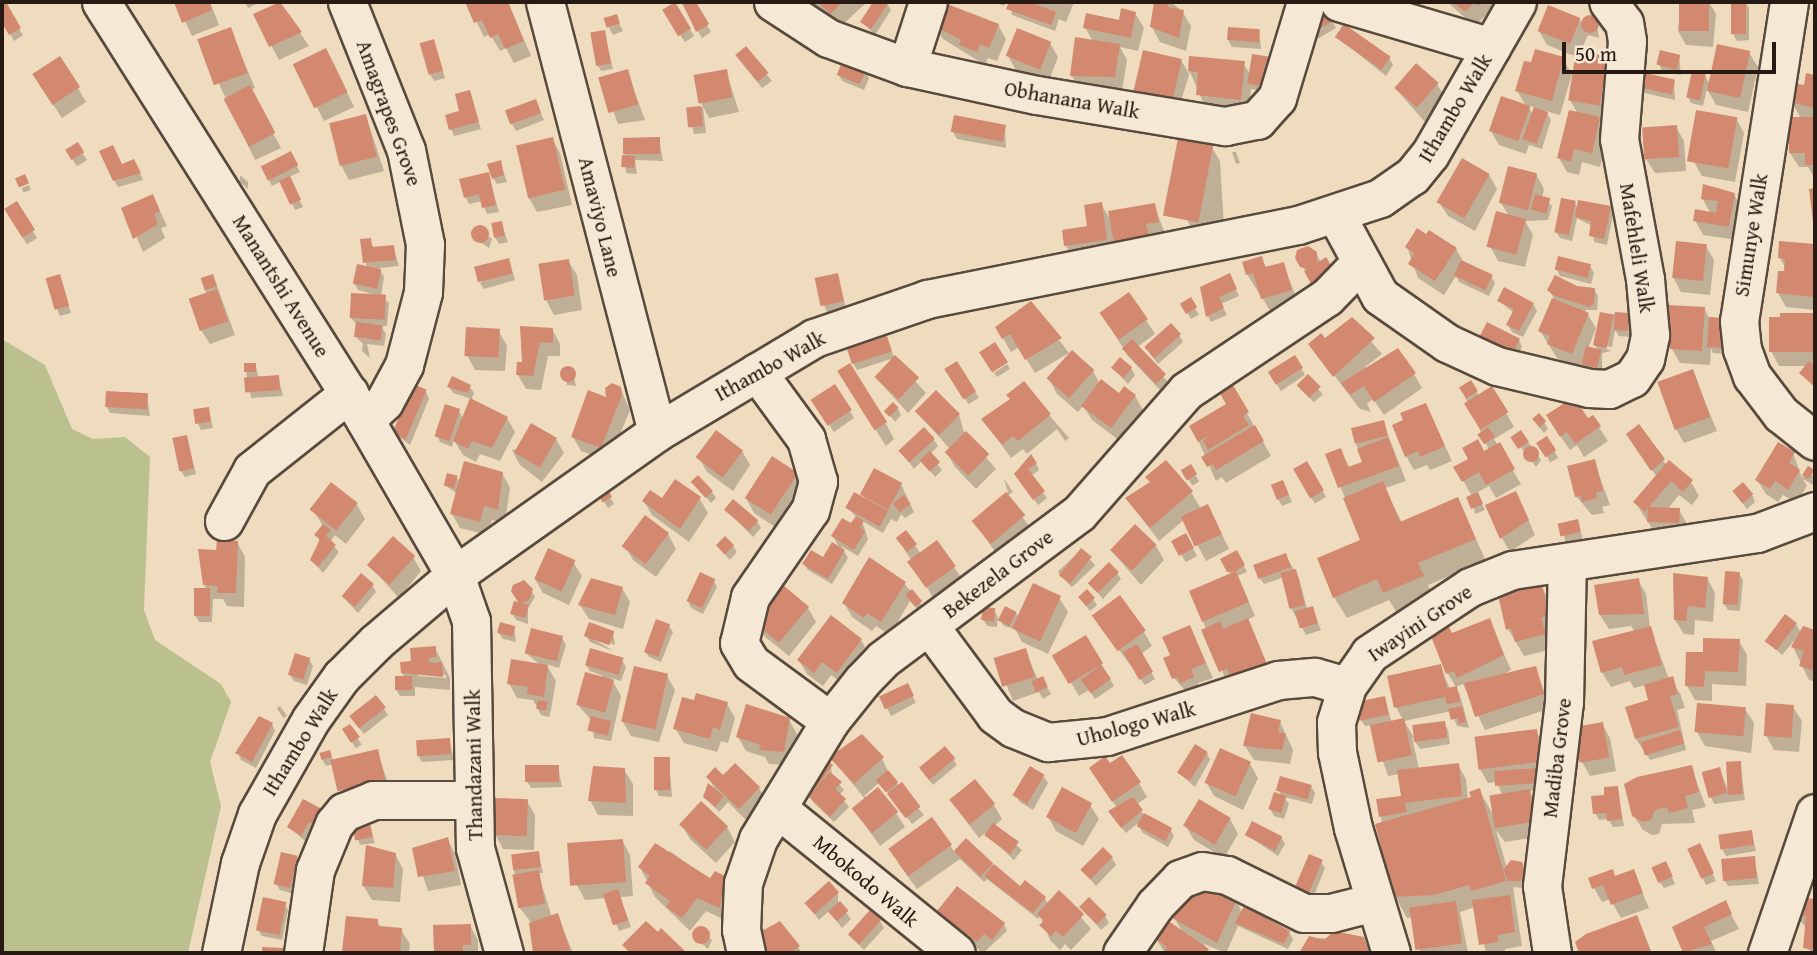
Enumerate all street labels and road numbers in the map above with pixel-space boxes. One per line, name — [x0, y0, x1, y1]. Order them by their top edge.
street label: Amagrapes Grove — [351, 37, 427, 189]
street label: Ithambo Walk — [1413, 49, 1497, 167]
street label: Obhanana Walk — [1002, 76, 1142, 124]
street label: Amaviyo Lane — [573, 154, 627, 280]
street label: Simunye Walk — [1729, 172, 1773, 298]
street label: Mafehleli Walk — [1614, 181, 1660, 315]
street label: Manantshi Avenue — [227, 210, 335, 362]
street label: Ithambo Walk — [710, 325, 830, 407]
street label: Bekezela Grove — [938, 524, 1058, 624]
street label: Iwayini Grove — [1363, 579, 1477, 667]
street label: Ithambo Walk — [257, 683, 343, 801]
street label: Thandazani Walk — [460, 689, 488, 841]
street label: Uhologo Walk — [1074, 696, 1198, 752]
street label: Madiba Grove — [1537, 697, 1577, 819]
street label: Mbokodo Walk — [808, 830, 924, 932]

